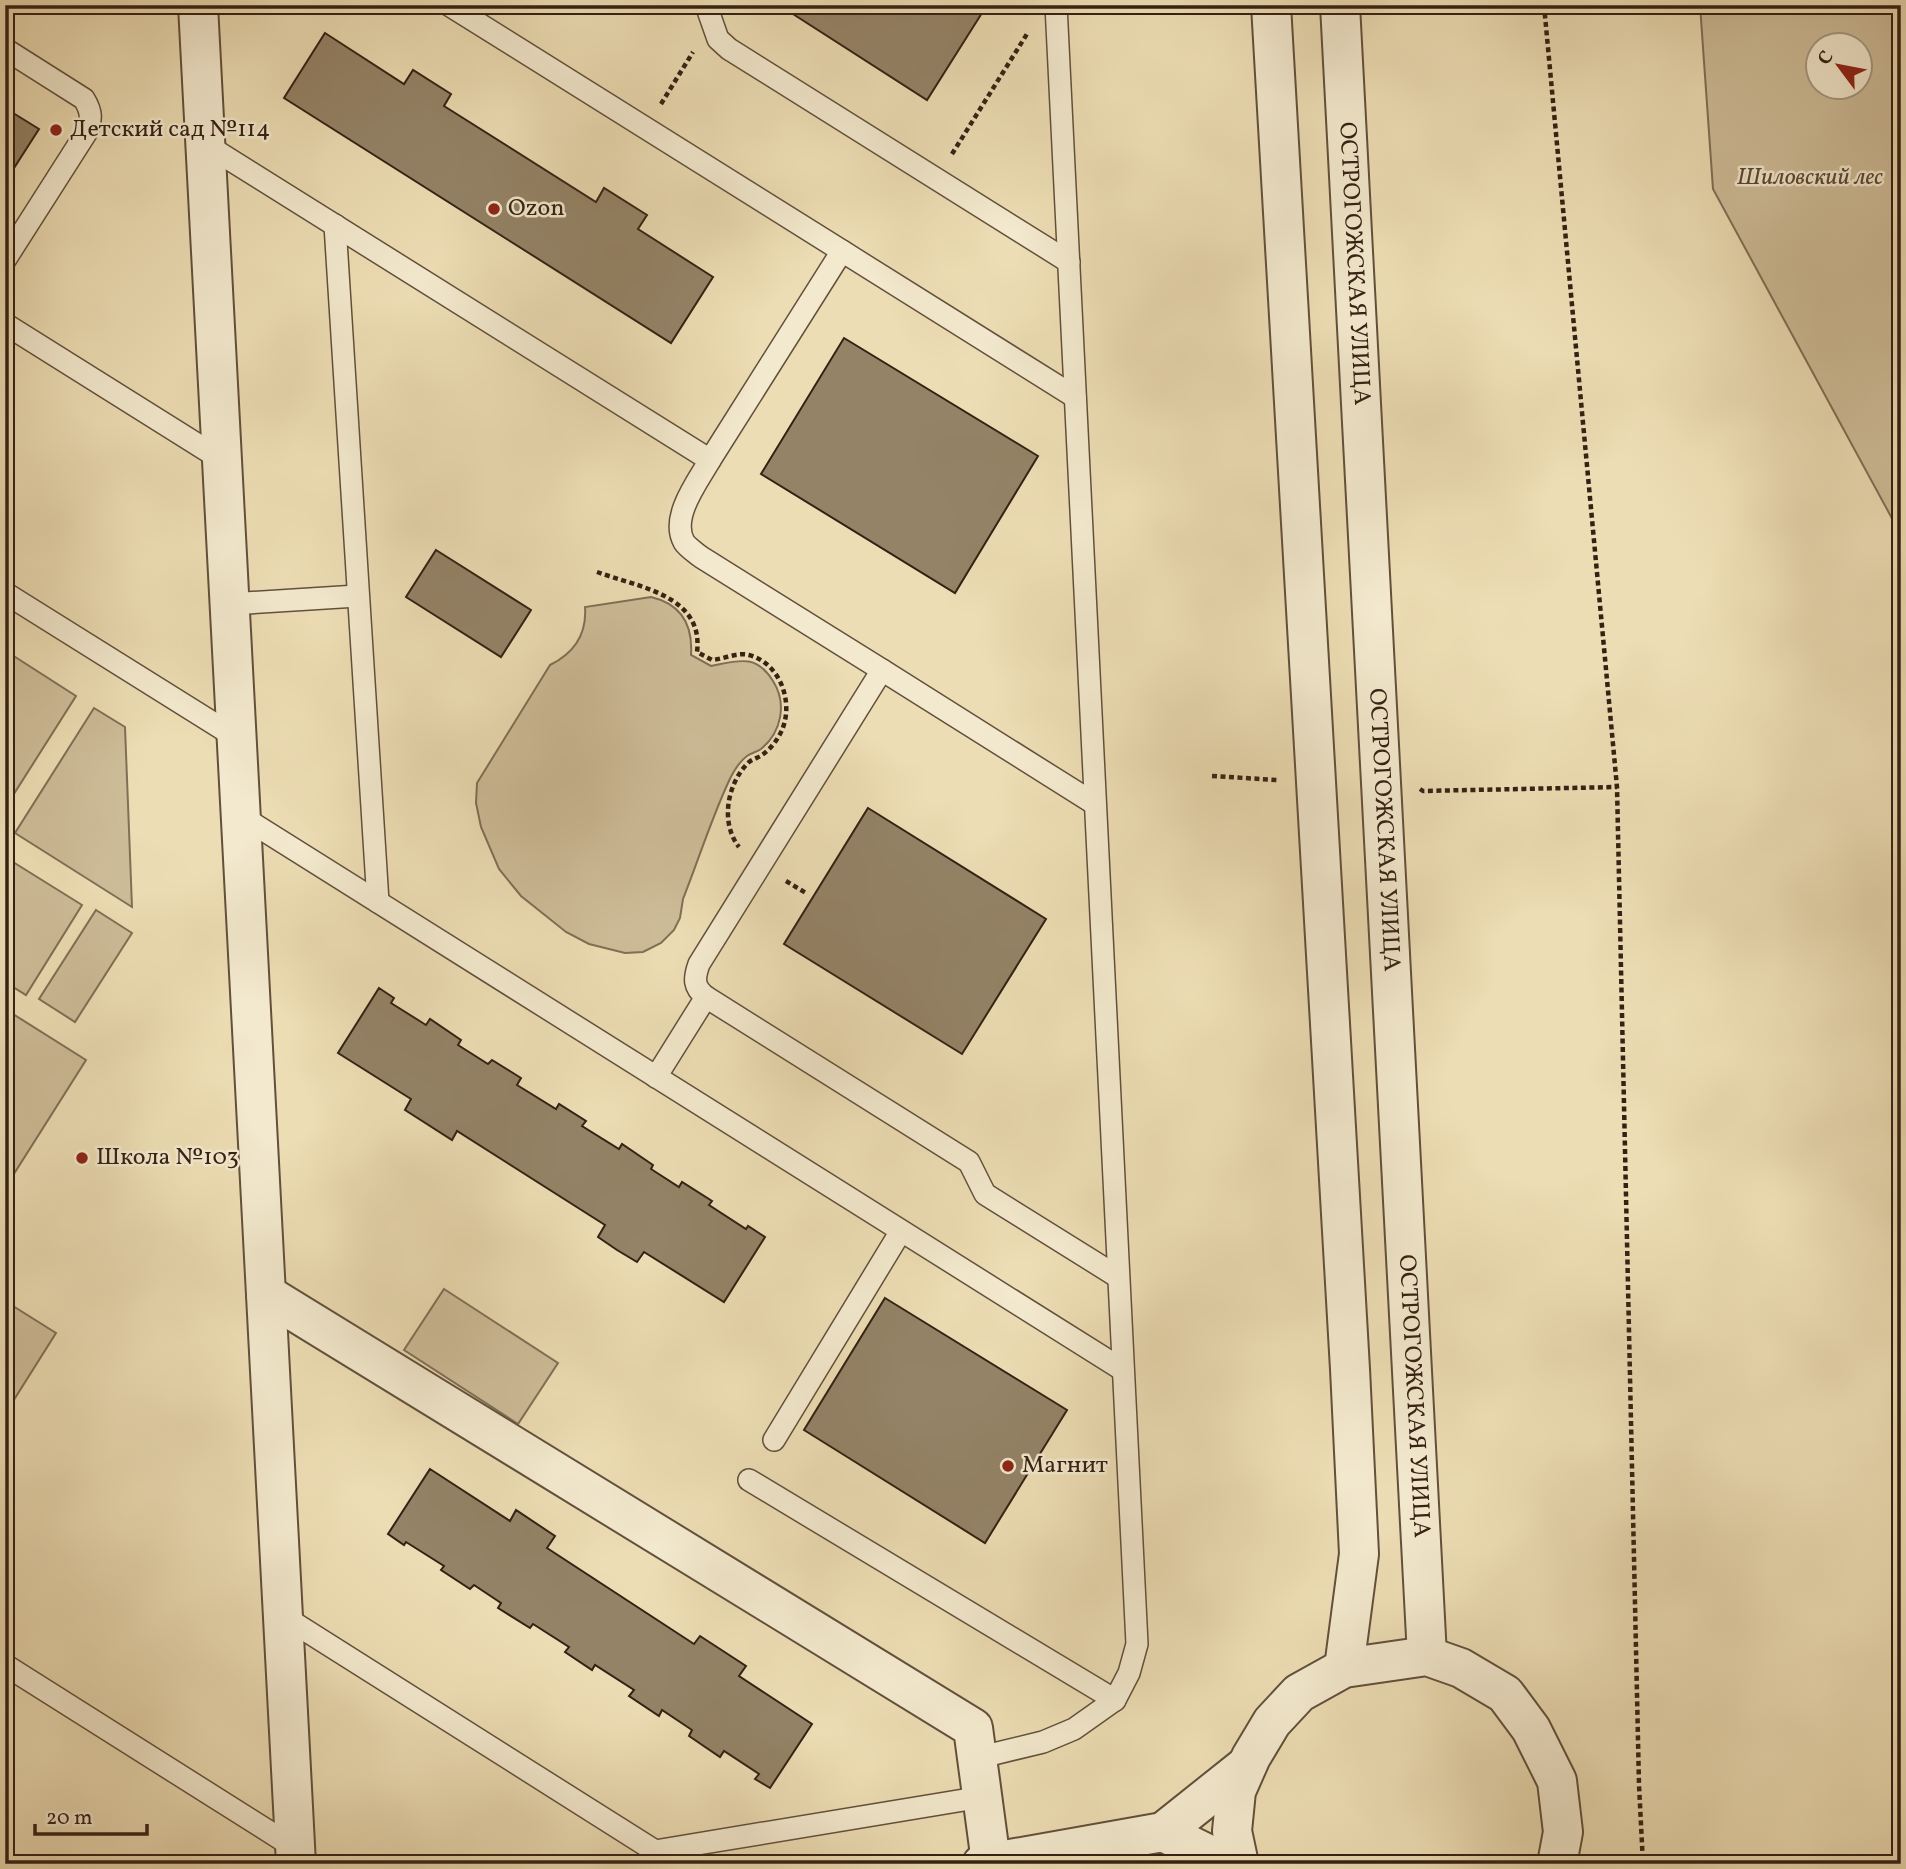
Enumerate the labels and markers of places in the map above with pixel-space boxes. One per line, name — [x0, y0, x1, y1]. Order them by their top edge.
place label: Детский сад №114 — [70, 113, 270, 147]
marker: Детский сад №114 — [48, 122, 64, 138]
place label: Ozon — [508, 192, 565, 226]
marker: Ozon — [486, 201, 502, 217]
place label: Школа №103 — [96, 1141, 239, 1175]
marker: Школа №103 — [74, 1150, 90, 1166]
place label: Магнит — [1022, 1449, 1108, 1483]
marker: Магнит — [1000, 1458, 1016, 1474]

